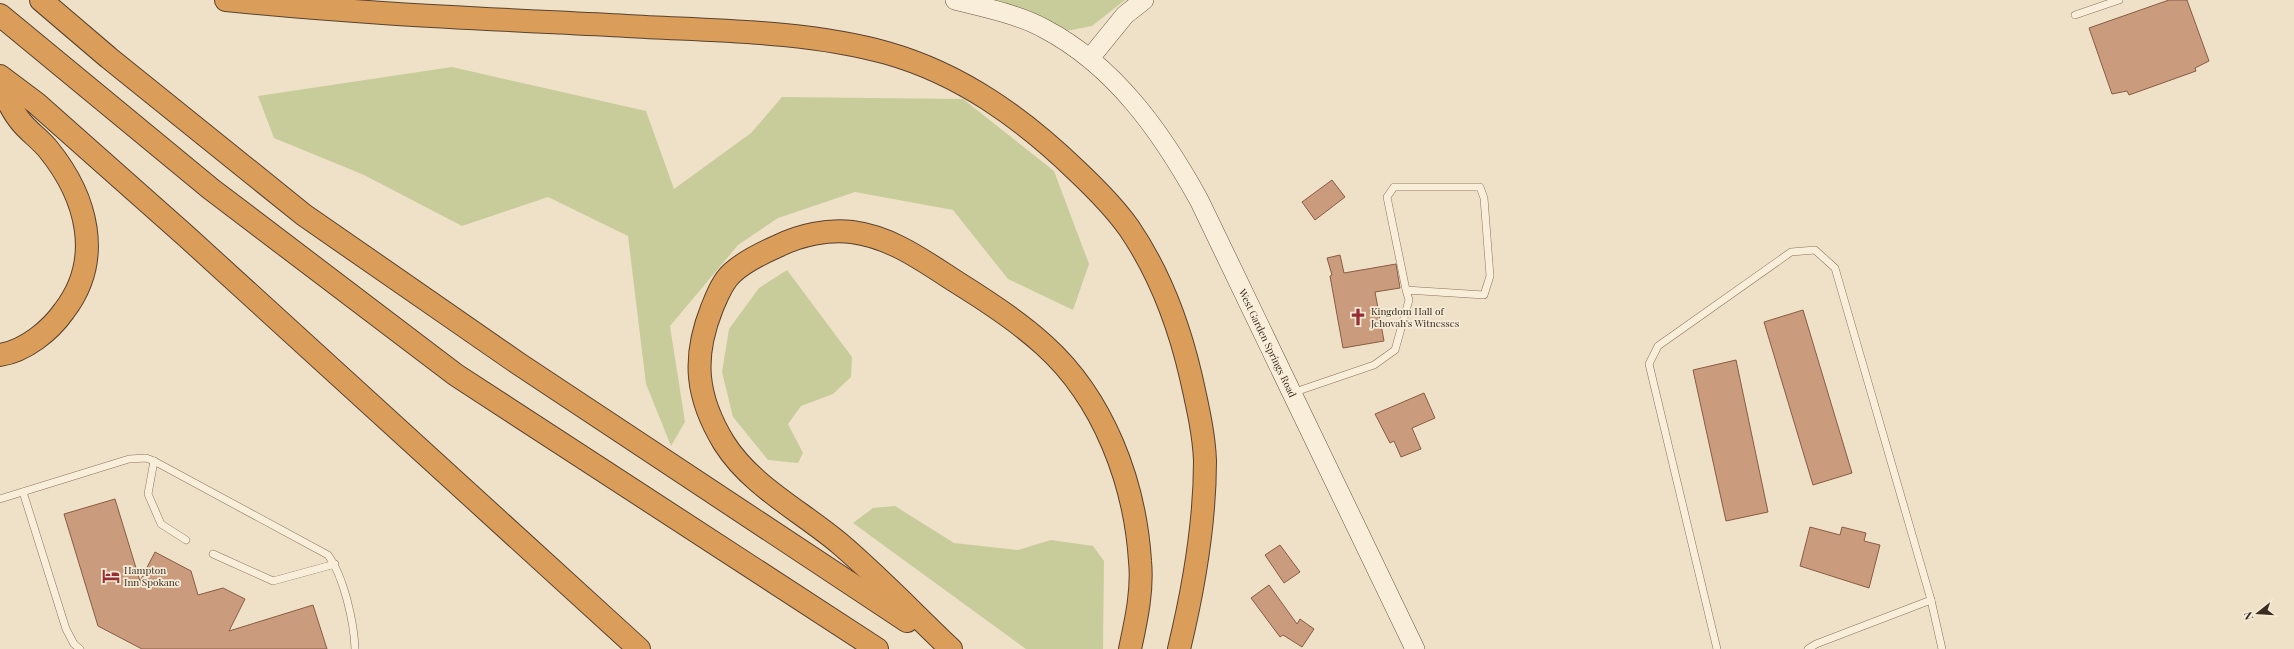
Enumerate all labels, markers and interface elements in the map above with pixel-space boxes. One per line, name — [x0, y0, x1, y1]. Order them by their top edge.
street label: West Garden Springs Road — [1235, 286, 1300, 400]
place label: Kingdom Hall of Jehovah's Witnesses — [1370, 304, 1459, 330]
church icon: Kingdom Hall of Jehovah's Witnesses — [1348, 307, 1368, 327]
place label: Hampton Inn Spokane — [124, 563, 180, 589]
hotel icon: Hampton Inn Spokane — [101, 566, 121, 586]
north arrow — [2238, 593, 2278, 633]
text: N — [2240, 610, 2256, 622]

